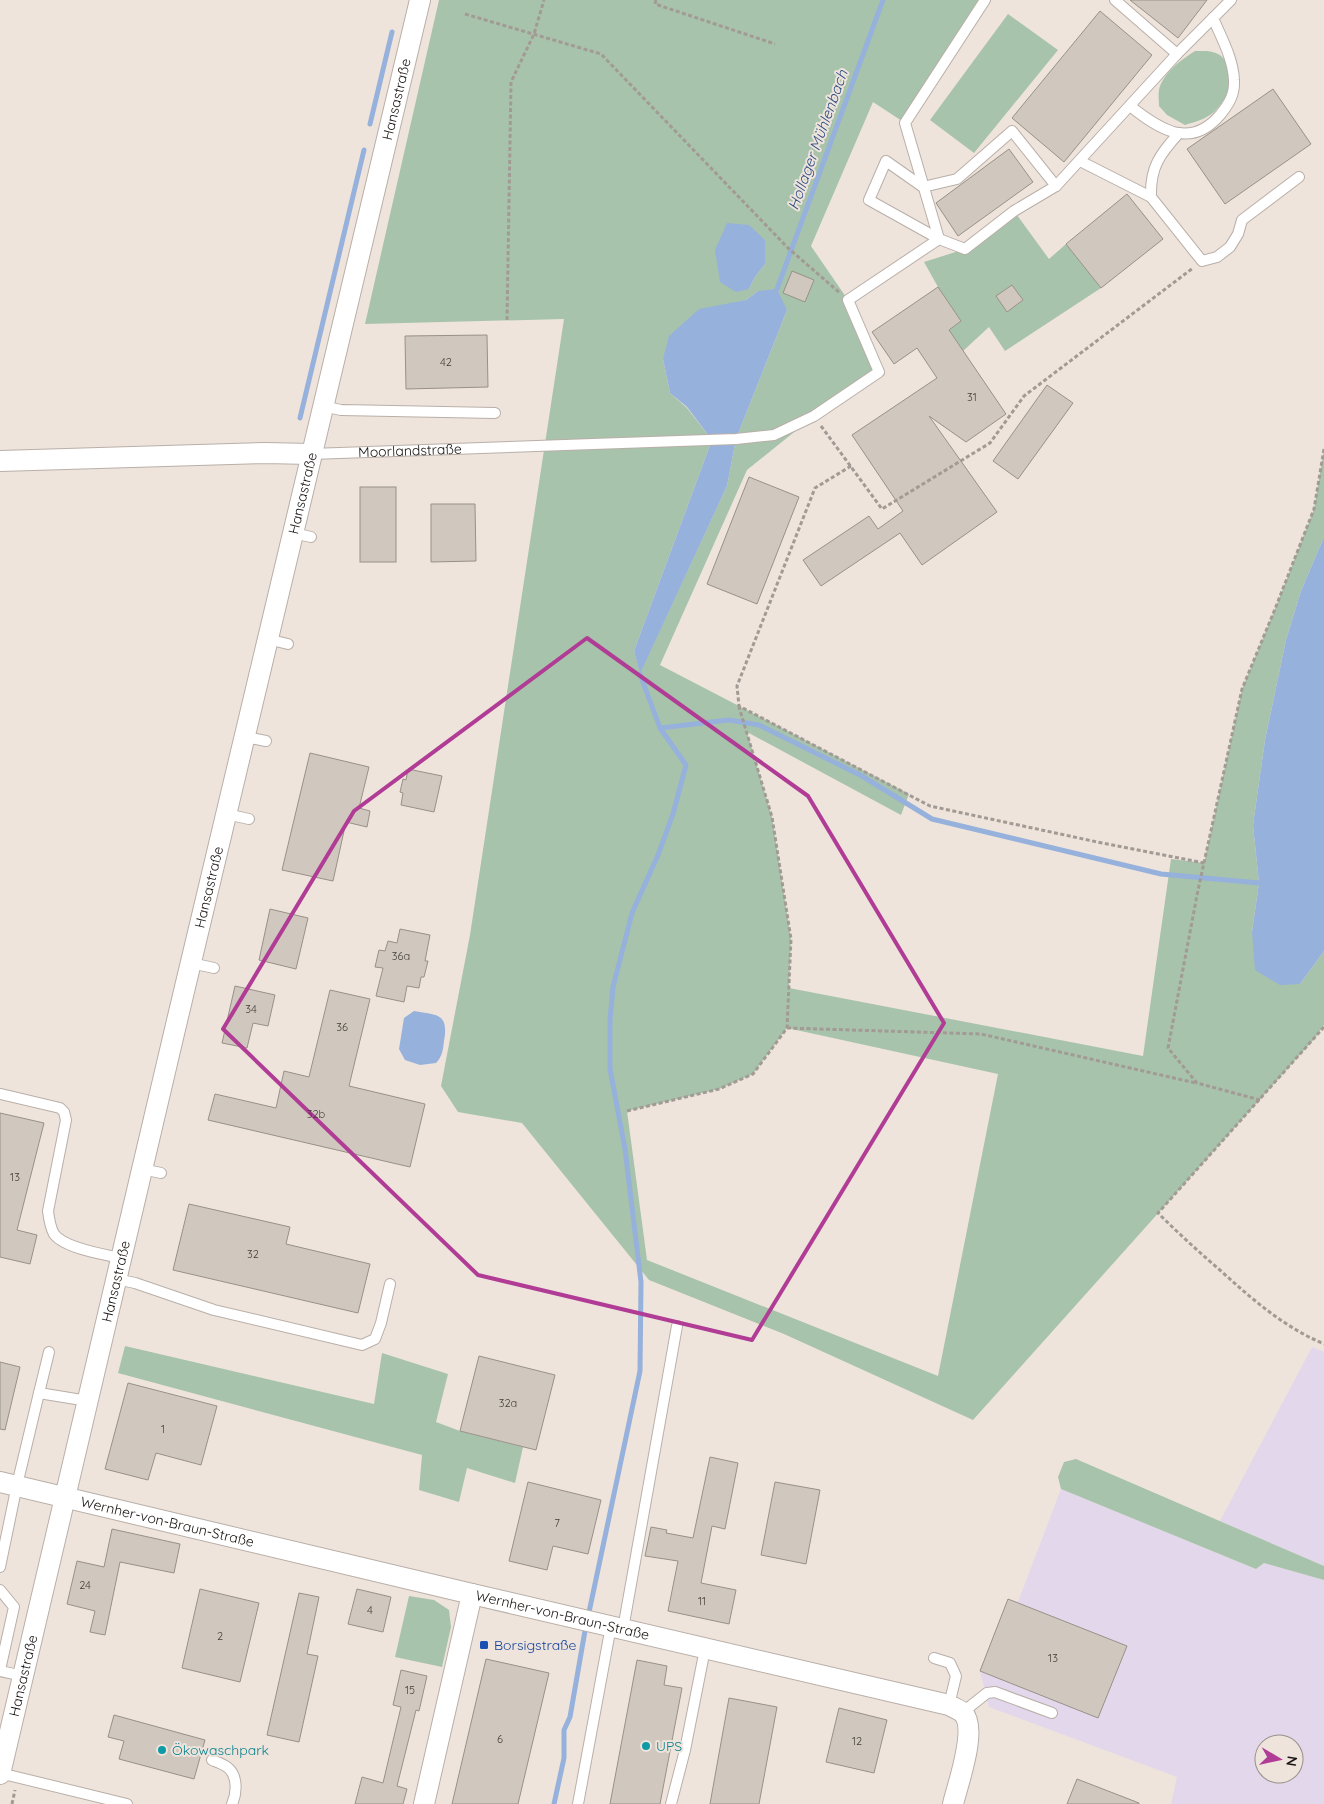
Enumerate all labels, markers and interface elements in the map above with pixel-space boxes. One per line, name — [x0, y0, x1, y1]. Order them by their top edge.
street label: Hansastraße — [378, 57, 415, 142]
water label: Hollager Mühlenbach — [783, 67, 852, 212]
house number: 42 — [440, 355, 452, 369]
house number: 31 — [967, 390, 977, 404]
street label: Moorlandstraße — [358, 440, 462, 461]
street label: Hansastraße — [284, 451, 321, 536]
street label: Hansastraße — [190, 845, 227, 930]
house number: 36a — [392, 949, 410, 963]
house number: 34 — [245, 1002, 257, 1016]
house number: 36 — [336, 1020, 348, 1034]
house number: 32b — [307, 1107, 326, 1121]
house number: 13 — [10, 1170, 20, 1184]
street label: Hansastraße — [97, 1239, 134, 1324]
house number: 32 — [247, 1247, 259, 1261]
house number: 32a — [499, 1396, 517, 1410]
house number: 1 — [161, 1422, 165, 1436]
street label: Wernher-von-Braun-Straße — [79, 1492, 256, 1551]
house number: 7 — [554, 1516, 560, 1530]
house number: 24 — [79, 1578, 91, 1592]
street label: Wernher-von-Braun-Straße — [474, 1586, 651, 1644]
house number: 11 — [698, 1594, 706, 1608]
house number: 4 — [367, 1603, 373, 1617]
house number: 2 — [217, 1629, 223, 1643]
street label: Hansastraße — [5, 1633, 41, 1718]
place label: Borsigstraße — [494, 1636, 577, 1654]
marker: Borsigstraße — [478, 1639, 490, 1651]
house number: 13 — [1048, 1651, 1058, 1665]
house number: 15 — [405, 1683, 415, 1697]
house number: 6 — [497, 1732, 503, 1746]
house number: 12 — [852, 1734, 862, 1748]
north arrow — [1254, 1734, 1304, 1784]
place label: UPS — [656, 1737, 682, 1755]
marker: UPS — [640, 1740, 652, 1752]
place label: Ökowaschpark — [172, 1741, 269, 1759]
marker: Ökowaschpark — [156, 1744, 168, 1756]
text: N — [1282, 1755, 1302, 1768]

